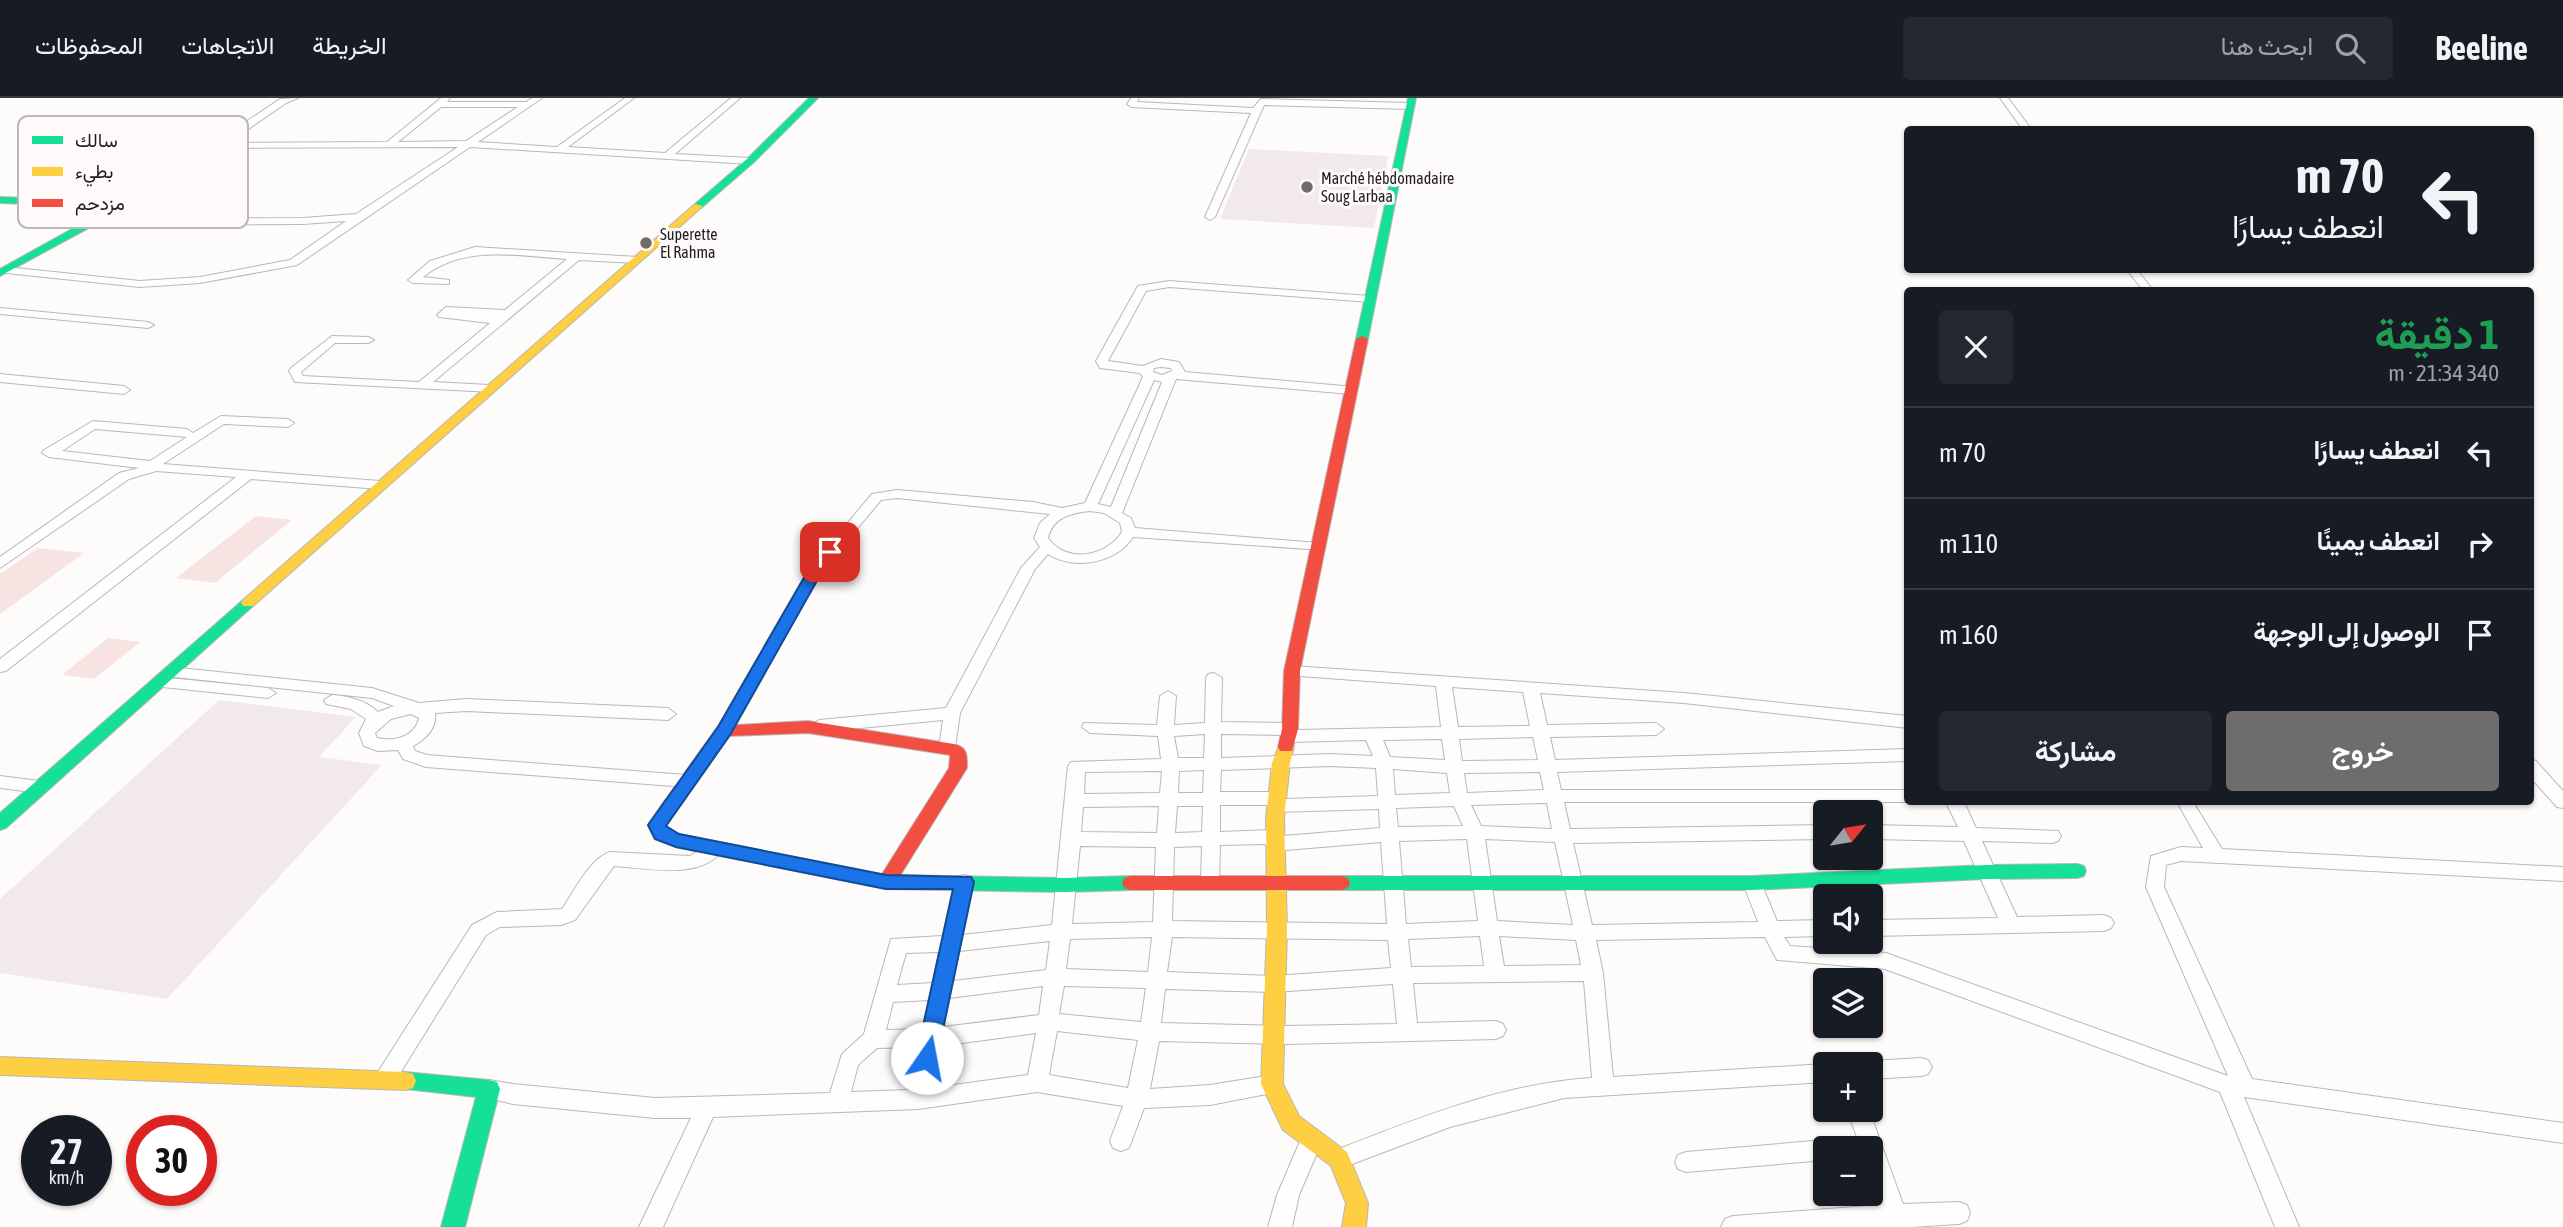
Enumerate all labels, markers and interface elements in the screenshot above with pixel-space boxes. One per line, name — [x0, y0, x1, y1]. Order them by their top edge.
search box — [1903, 17, 2393, 80]
icon: search — [2331, 29, 2369, 67]
text: Beeline — [2435, 29, 2528, 67]
text: ابحث هنا — [2220, 31, 2313, 61]
text: المحفوظات — [35, 32, 143, 59]
text: الاتجاهات — [181, 32, 274, 59]
text: الخريطة — [312, 32, 387, 59]
legend — [18, 116, 248, 228]
text: سالك — [75, 129, 118, 151]
text: 70 m — [2296, 147, 2384, 203]
icon: left — [2408, 154, 2499, 245]
text: بطيء — [75, 160, 113, 187]
place label: Marché hébdomadaire Soug Larbaa — [1321, 169, 1454, 206]
marker: Marché hébdomadaire Soug Larbaa — [1299, 179, 1315, 195]
text: مزدحم — [75, 192, 125, 216]
text: انعطف يسارًا — [2232, 208, 2384, 245]
place label: Superette El Rahma — [660, 225, 718, 261]
marker: Superette El Rahma — [638, 235, 654, 251]
button: close — [1939, 310, 2013, 384]
text: 1 دقيقة — [2374, 310, 2499, 358]
text: 340 m · 21:34 — [2388, 360, 2499, 386]
icon: left — [2461, 434, 2499, 472]
text: انعطف يسارًا — [2313, 435, 2440, 465]
text: 70 m — [1939, 438, 1986, 468]
pin — [800, 522, 860, 582]
icon: right — [2461, 525, 2499, 563]
text: انعطف يمينًا — [2317, 526, 2440, 556]
text: 110 m — [1939, 529, 1998, 559]
icon: arrive — [811, 533, 849, 571]
icon: arrive — [2461, 616, 2499, 654]
text: الوصول إلى الوجهة — [2253, 617, 2440, 647]
text: 160 m — [1939, 620, 1998, 650]
button: مشاركة — [1939, 711, 2212, 791]
button: خروج — [2226, 711, 2499, 791]
north arrow — [1813, 800, 1883, 870]
map controls — [1813, 800, 1883, 1206]
button: sound — [1813, 884, 1883, 954]
button: layers — [1813, 968, 1883, 1038]
position arrow — [890, 1021, 964, 1095]
button: + — [1813, 1052, 1883, 1122]
speed limit sign: 30 — [126, 1115, 217, 1206]
text: 27 — [50, 1131, 83, 1171]
button: − — [1813, 1136, 1883, 1206]
text: km/h — [49, 1167, 84, 1188]

